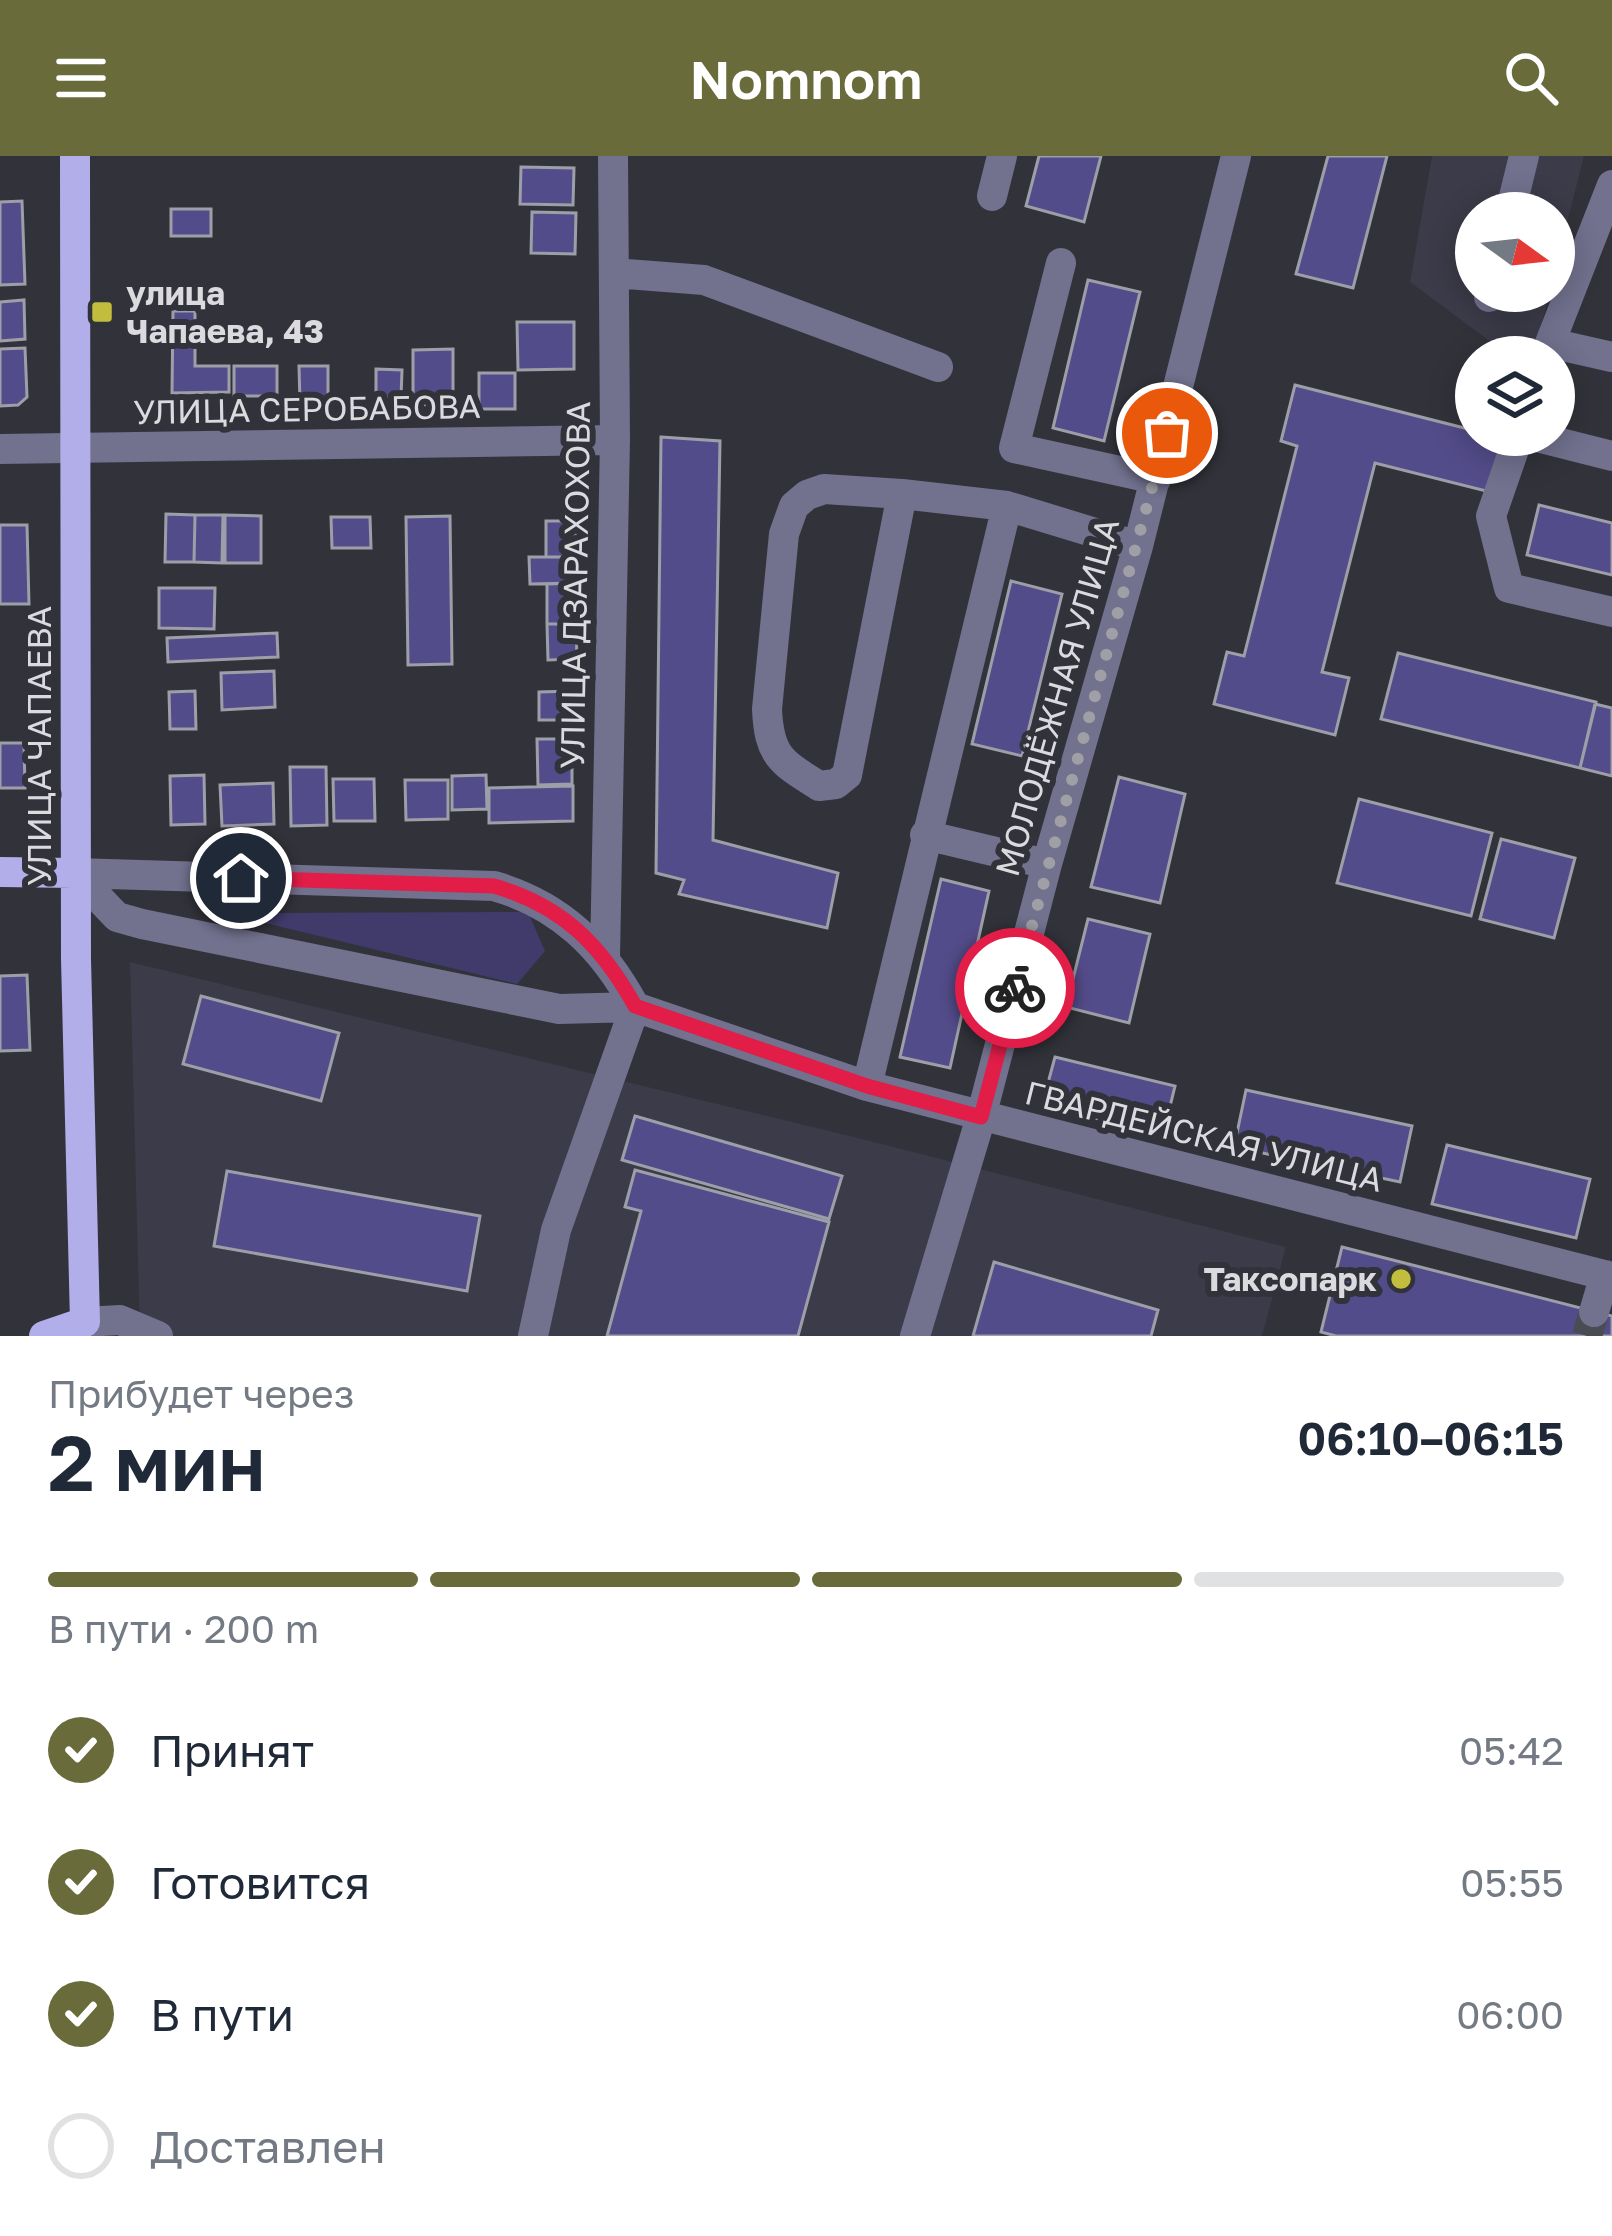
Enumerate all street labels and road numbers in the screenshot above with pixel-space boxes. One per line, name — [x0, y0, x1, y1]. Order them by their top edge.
street label: УЛИЦА СЕРОБАБОВА — [133, 386, 481, 431]
street label: УЛИЦА ДЗАРАХОХОВА — [552, 401, 597, 769]
street label: МОЛОДЁЖНАЯ УЛИЦА — [987, 513, 1126, 881]
street label: УЛИЦА ЧАПАЕВА — [19, 606, 58, 886]
street label: ГВАРДЕЙСКАЯ УЛИЦА — [1021, 1072, 1387, 1199]

